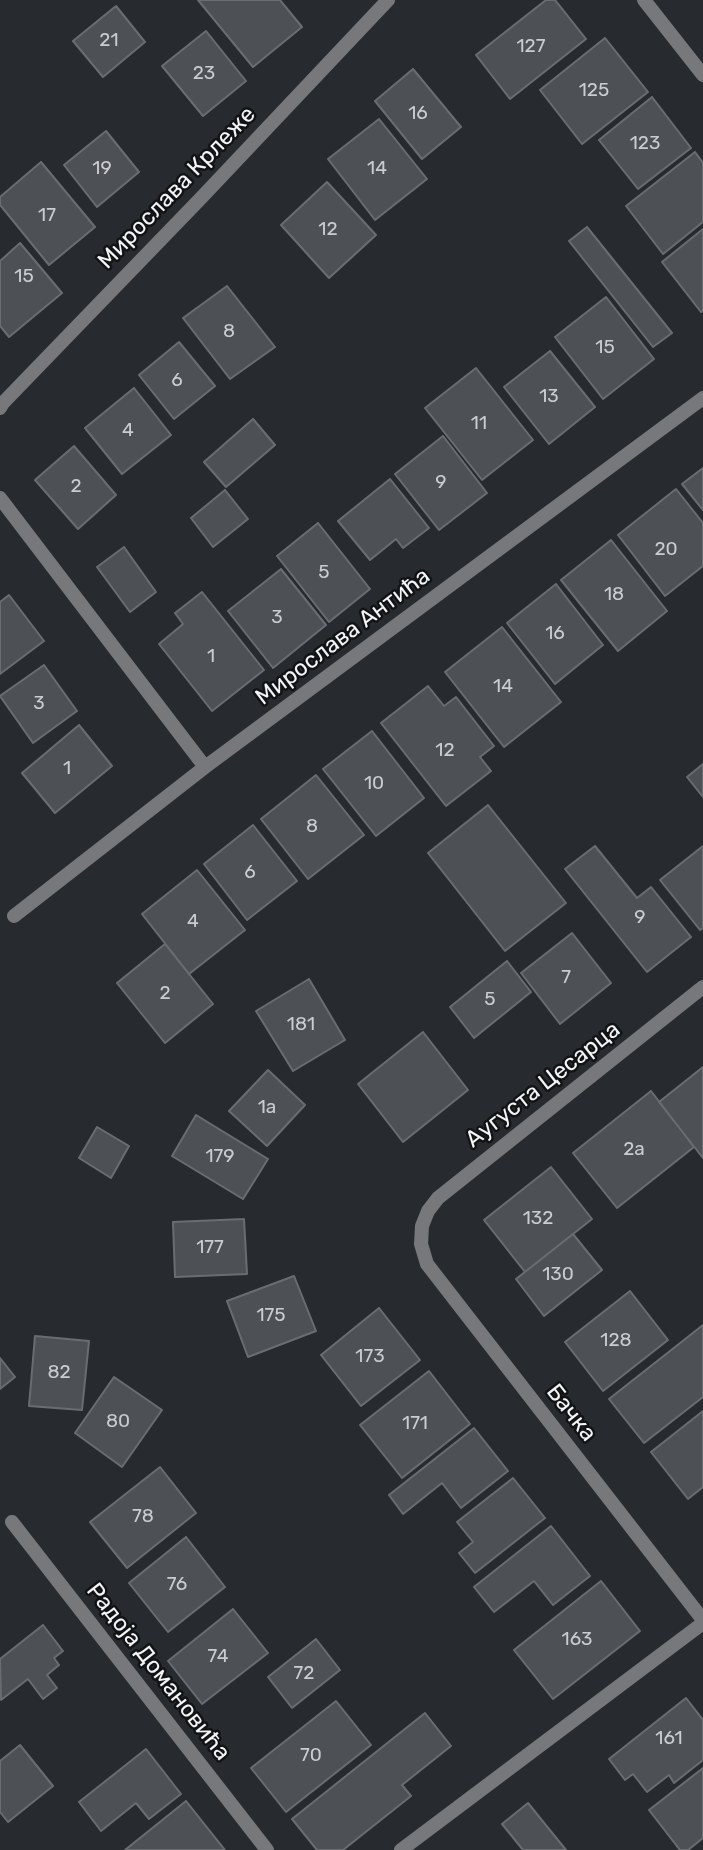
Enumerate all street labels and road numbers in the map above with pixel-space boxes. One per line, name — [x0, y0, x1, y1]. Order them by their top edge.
street label: Мирослава Крлеже — [92, 101, 262, 275]
street label: Мирослава Антића — [250, 562, 436, 712]
street label: Аугуста Цесарца — [460, 1016, 626, 1154]
street label: Бачка — [540, 1379, 602, 1447]
street label: Радоја Домановића — [80, 1578, 236, 1766]

